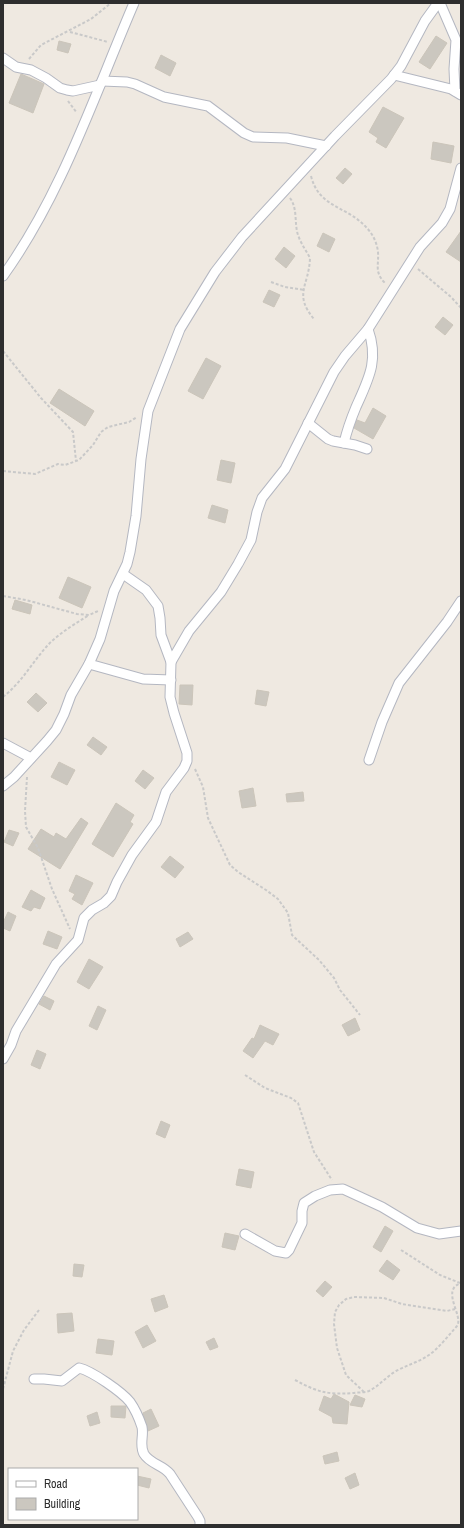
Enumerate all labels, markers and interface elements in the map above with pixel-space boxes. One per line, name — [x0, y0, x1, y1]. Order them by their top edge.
legend — [8, 1468, 138, 1520]
text: Road — [44, 1476, 68, 1492]
text: Building — [44, 1496, 81, 1512]

